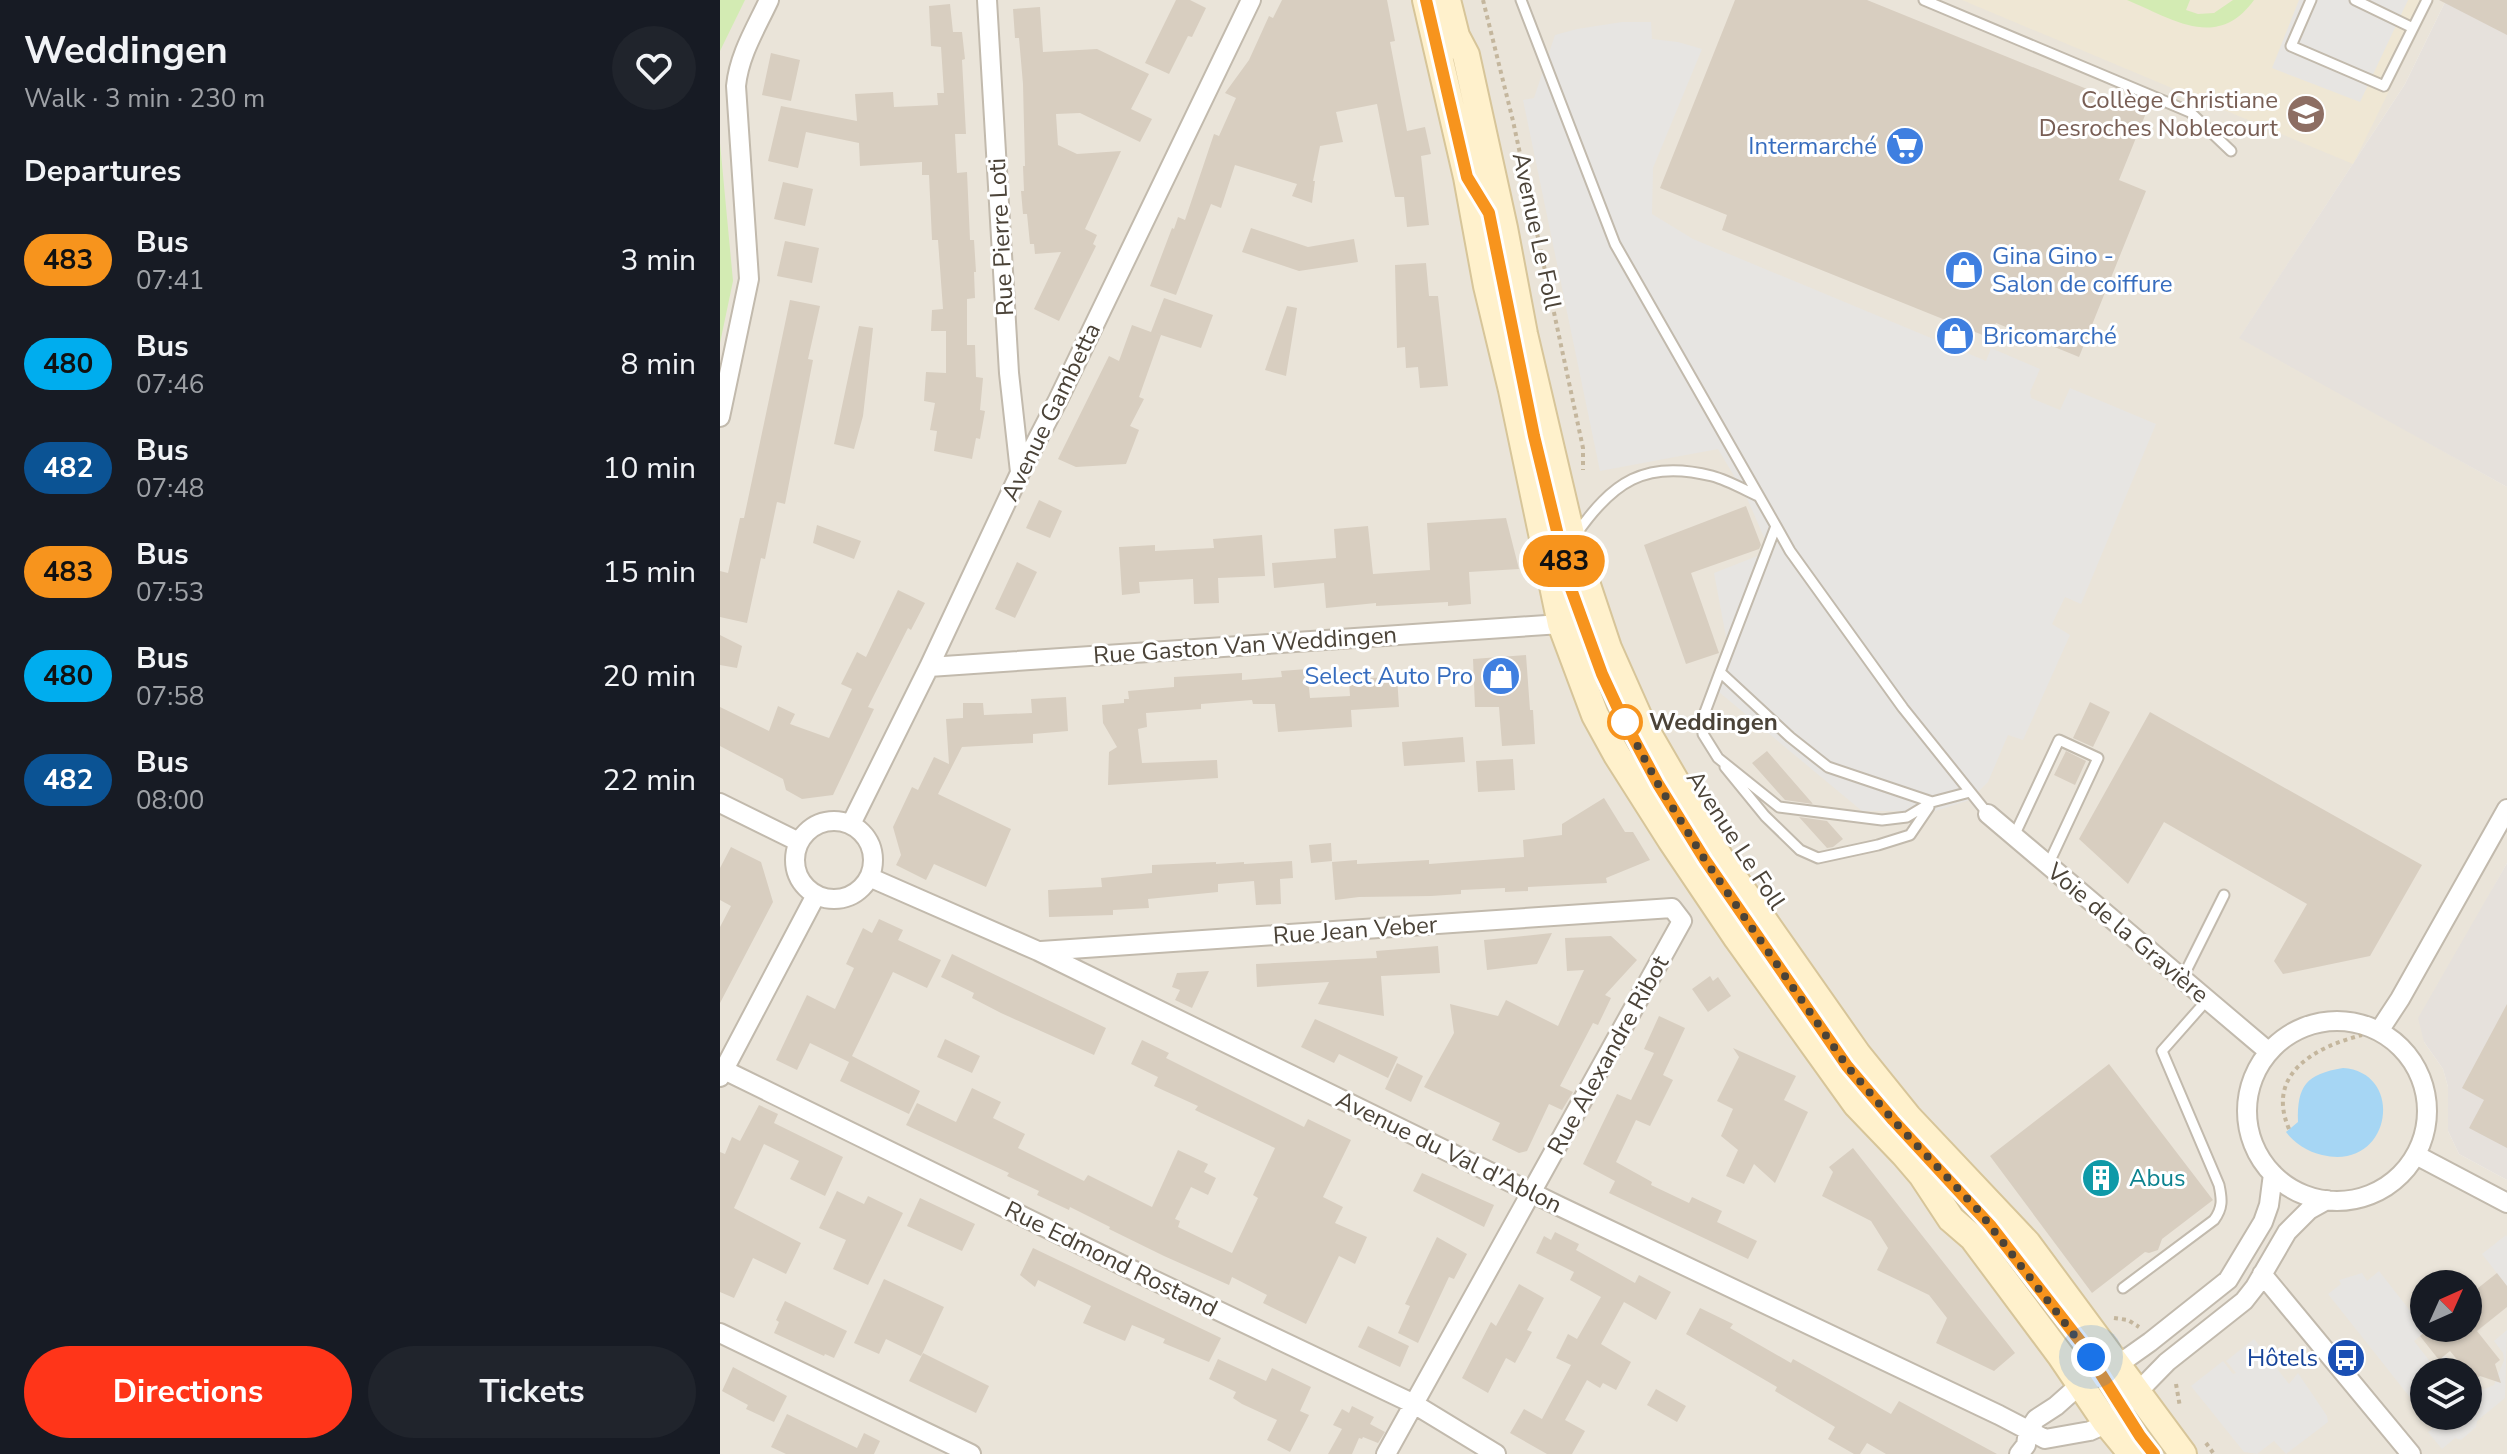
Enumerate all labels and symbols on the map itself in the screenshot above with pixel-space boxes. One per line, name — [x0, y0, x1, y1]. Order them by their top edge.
place label: Collège Christiane Desroches Noblecourt — [2039, 84, 2279, 144]
school or university icon: Collège Christiane Desroches Noblecourt — [2285, 93, 2327, 135]
supermarket icon: Intermarché — [1884, 125, 1926, 167]
place label: Intermarché — [1748, 130, 1877, 162]
street label: Avenue Le Foll — [1505, 149, 1569, 313]
street label: Rue Pierre Loti — [981, 157, 1021, 317]
place label: Gina Gino - Salon de coiffure — [1992, 240, 2173, 300]
shop icon: Gina Gino - Salon de coiffure — [1943, 249, 1985, 291]
shop icon: Bricomarché — [1934, 315, 1976, 357]
street label: Avenue Gambetta — [994, 318, 1108, 506]
place label: Bricomarché — [1983, 320, 2117, 352]
line badge: 483 — [1518, 535, 1610, 587]
street label: Rue Gaston Van Weddingen — [1092, 618, 1398, 672]
shop icon: Select Auto Pro — [1480, 655, 1522, 697]
place label: Select Auto Pro — [1305, 660, 1473, 692]
marker: Weddingen — [1608, 705, 1642, 739]
place label: Weddingen — [1649, 706, 1778, 738]
street label: Avenue Le Foll — [1679, 764, 1793, 916]
street label: Voie de la Gravière — [2039, 855, 2216, 1010]
street label: Rue Jean Veber — [1272, 908, 1439, 952]
street label: Rue Alexandre Ribot — [1540, 949, 1676, 1160]
street label: Avenue du Val d'Ablon — [1331, 1083, 1567, 1221]
building icon: Abus — [2080, 1157, 2122, 1199]
place label: Abus — [2129, 1162, 2186, 1194]
street label: Rue Edmond Rostand — [999, 1193, 1223, 1325]
north arrow — [2410, 1270, 2482, 1342]
your location — [2071, 1337, 2111, 1377]
bus stop icon: Hôtels — [2325, 1337, 2367, 1379]
place label: Hôtels — [2247, 1342, 2318, 1374]

